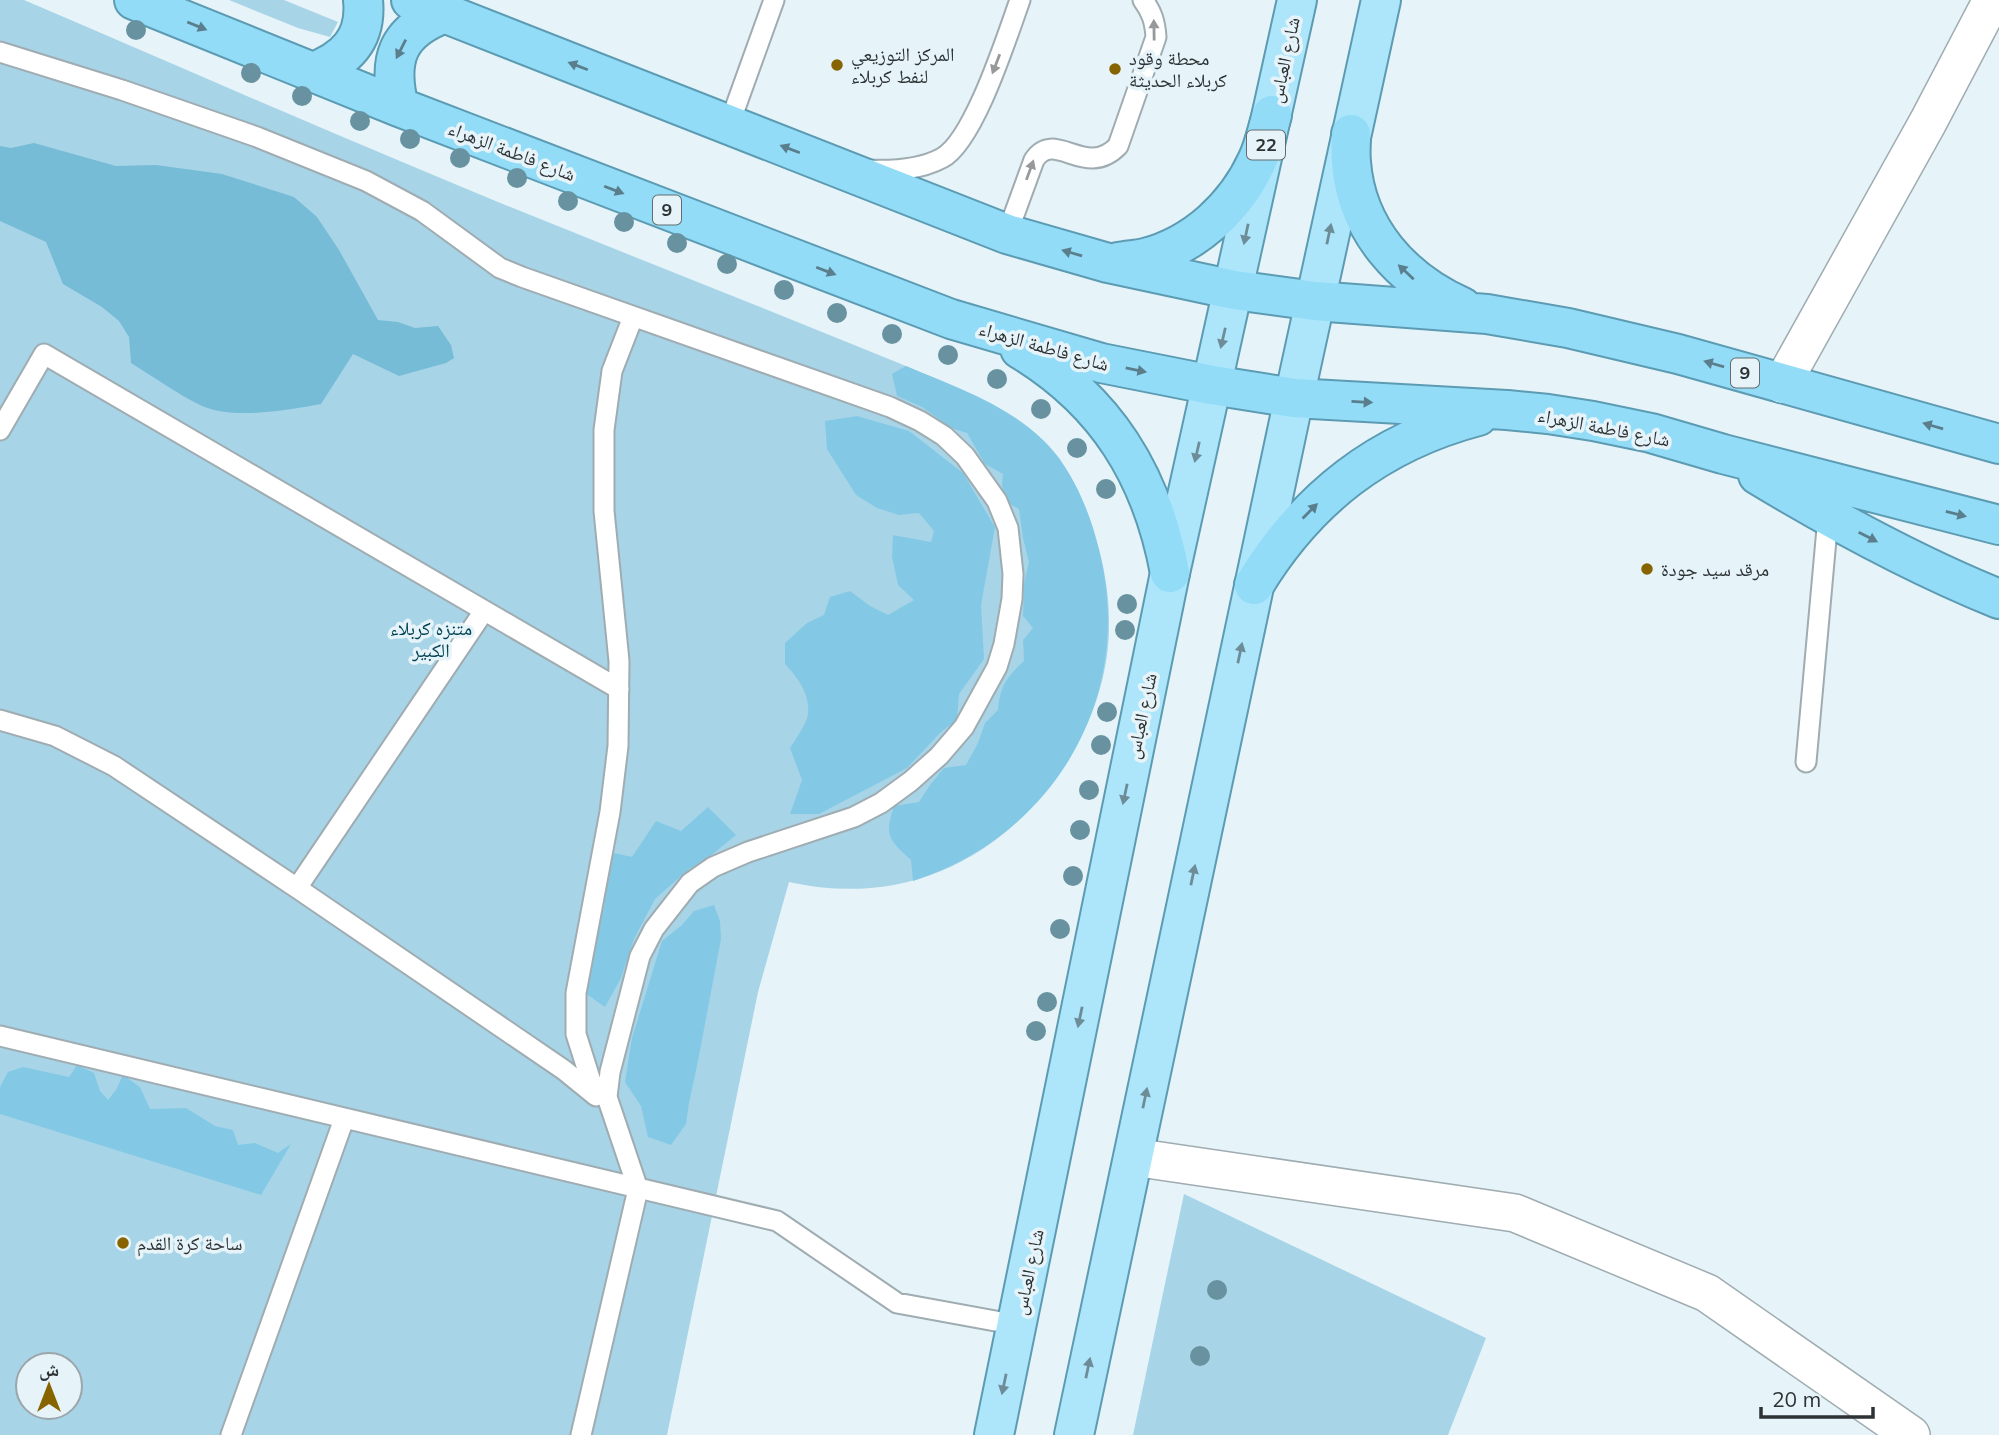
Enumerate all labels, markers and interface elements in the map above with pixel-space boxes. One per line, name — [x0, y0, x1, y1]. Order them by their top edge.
street label: شارع العباس — [1263, 15, 1305, 105]
one-way arrow — [1148, 19, 1160, 41]
one-way arrow — [187, 20, 207, 32]
one-way arrow — [395, 40, 407, 60]
place label: المركز التوزيعي لنفط كربلاء — [851, 42, 955, 88]
place label: محطة وقود كربلاء الحديثة — [1129, 46, 1227, 92]
one-way arrow — [990, 53, 1001, 74]
marker: المركز التوزيعي لنفط كربلاء — [829, 57, 845, 73]
one-way arrow — [568, 60, 589, 71]
marker: محطة وقود كربلاء الحديثة — [1107, 61, 1123, 77]
street label: شارع فاطمة الزهراء — [445, 116, 579, 186]
road number: 22 — [1247, 130, 1285, 160]
one-way arrow — [779, 143, 800, 154]
one-way arrow — [1025, 160, 1036, 181]
one-way arrow — [603, 184, 624, 195]
road number: 9 — [653, 196, 681, 224]
one-way arrow — [1241, 223, 1252, 245]
one-way arrow — [1324, 223, 1335, 245]
one-way arrow — [1061, 247, 1083, 258]
one-way arrow — [1398, 264, 1415, 280]
one-way arrow — [816, 266, 837, 277]
street label: شارع فاطمة الزهراء — [976, 316, 1112, 376]
one-way arrow — [1217, 327, 1228, 349]
road number: 9 — [1731, 358, 1759, 388]
one-way arrow — [1703, 359, 1724, 369]
one-way arrow — [1125, 364, 1147, 375]
one-way arrow — [1351, 396, 1373, 407]
street label: شارع فاطمة الزهراء — [1536, 402, 1672, 452]
one-way arrow — [1922, 420, 1943, 430]
one-way arrow — [1192, 441, 1203, 463]
one-way arrow — [1302, 503, 1318, 519]
one-way arrow — [1945, 509, 1967, 520]
one-way arrow — [1858, 532, 1878, 543]
place label: مرقد سيد جودة — [1661, 557, 1769, 581]
marker: مرقد سيد جودة — [1639, 561, 1655, 577]
park label: متنزه كربلاء الكبير — [390, 616, 472, 662]
one-way arrow — [1234, 642, 1245, 664]
street label: شارع العباس — [1120, 671, 1162, 761]
one-way arrow — [1119, 783, 1130, 805]
one-way arrow — [1187, 864, 1198, 886]
one-way arrow — [1074, 1006, 1085, 1028]
one-way arrow — [1140, 1087, 1151, 1109]
street label: شارع العباس — [1007, 1227, 1049, 1317]
place label: ساحة كرة القدم — [137, 1231, 242, 1257]
marker: ساحة كرة القدم — [115, 1235, 131, 1251]
north arrow — [14, 1351, 84, 1421]
text: ش — [39, 1357, 59, 1381]
one-way arrow — [1083, 1357, 1094, 1379]
one-way arrow — [999, 1373, 1010, 1395]
scale bar — [1761, 1376, 1873, 1420]
text: 20 m — [1772, 1386, 1821, 1412]

